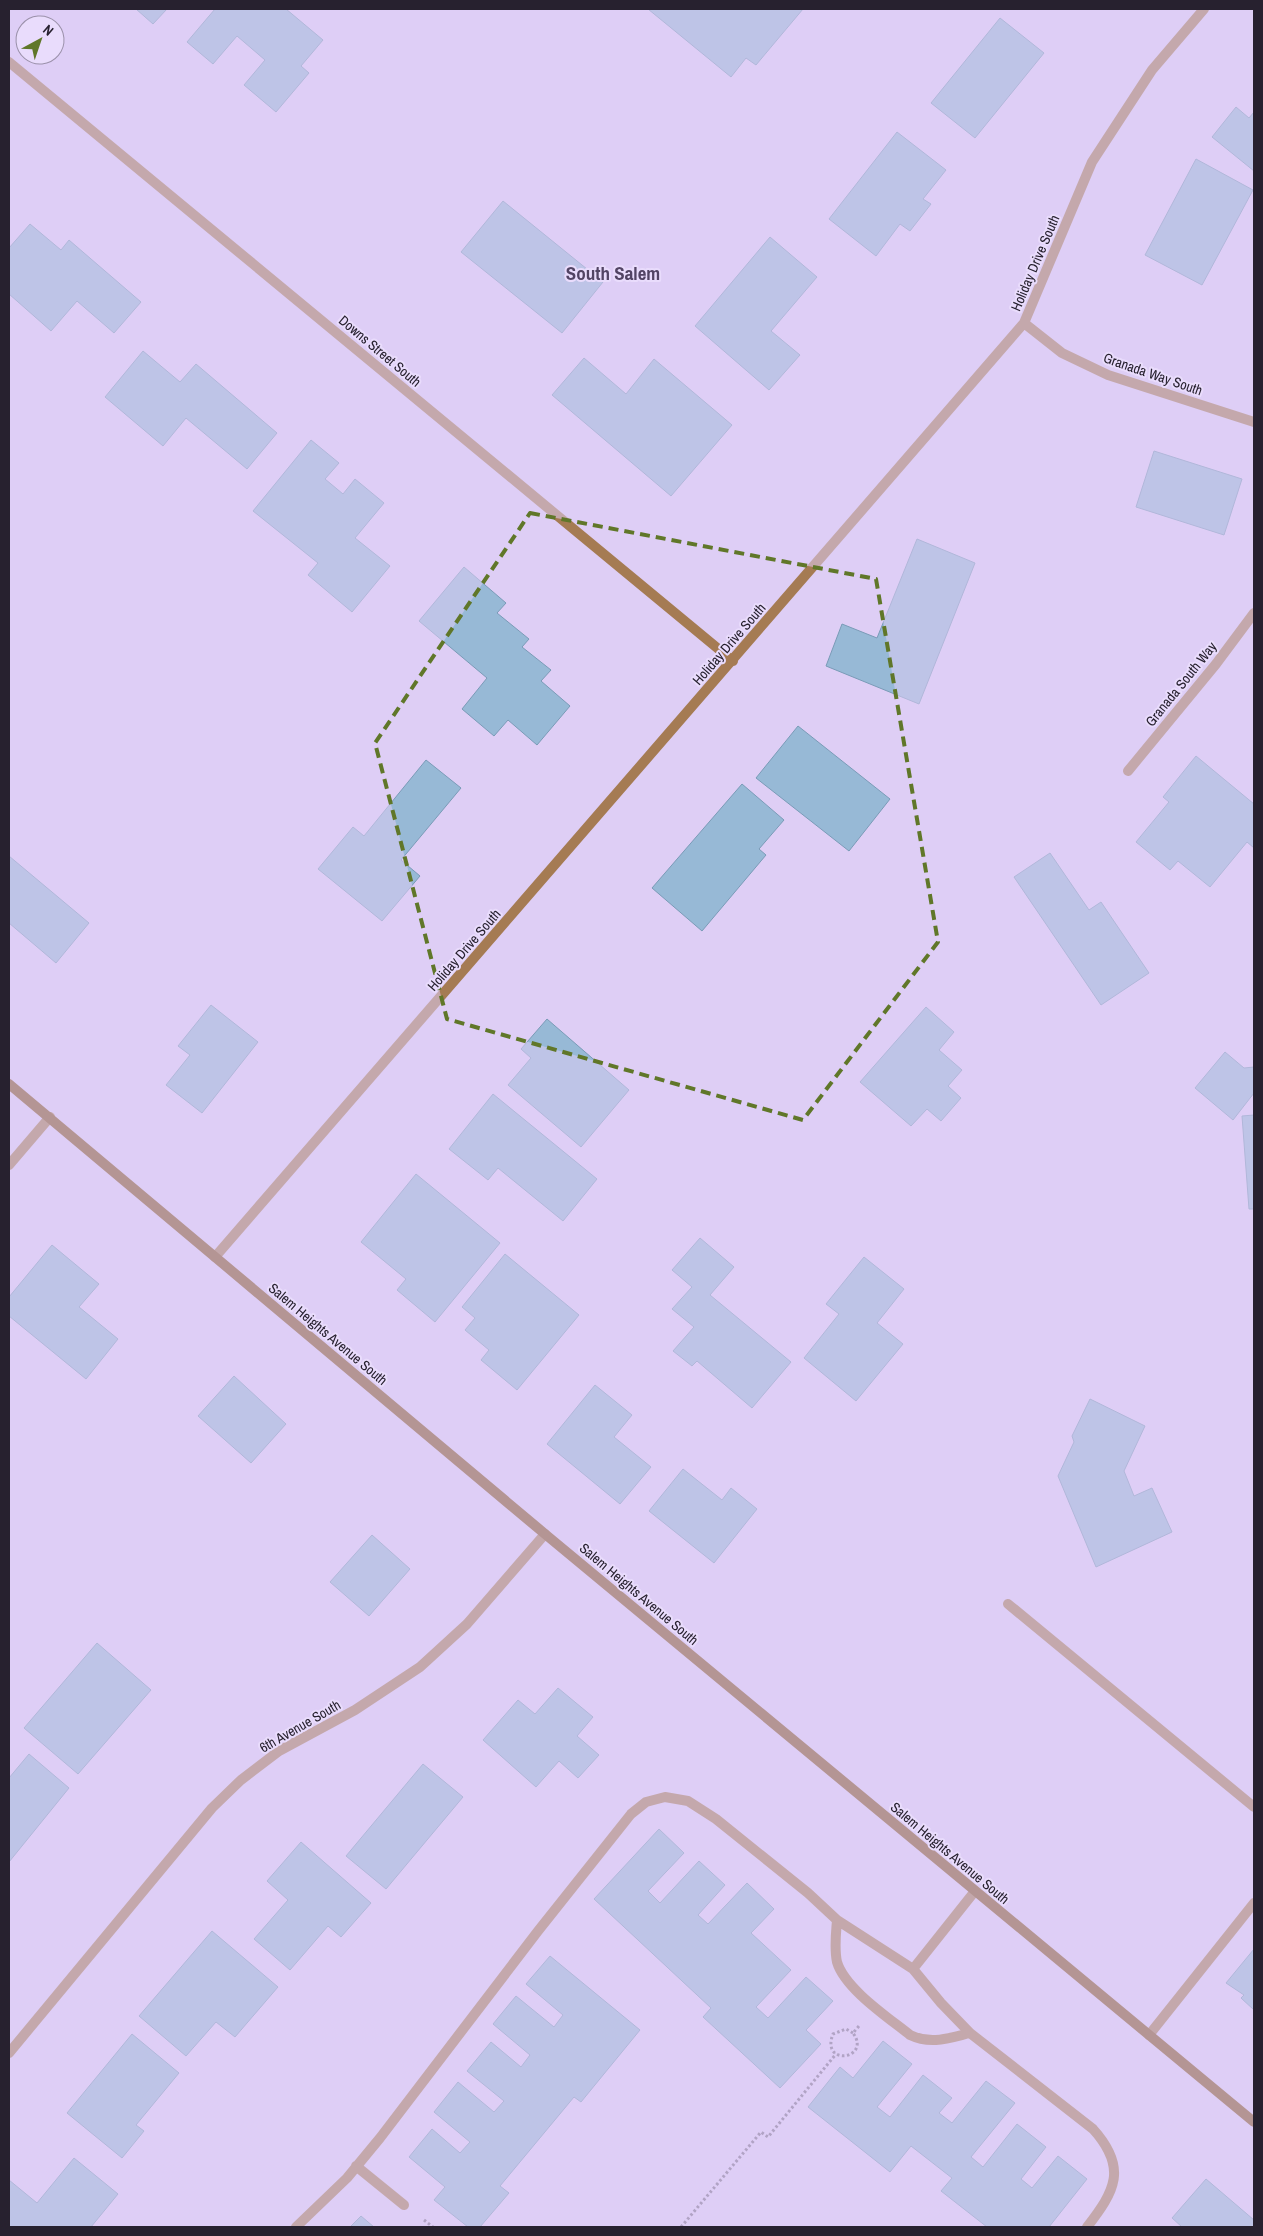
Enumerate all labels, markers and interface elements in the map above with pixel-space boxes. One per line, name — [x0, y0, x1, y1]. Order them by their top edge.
north arrow — [15, 15, 65, 65]
text: N — [39, 20, 57, 40]
street label: Holiday Drive South — [1007, 212, 1063, 314]
district label: South Salem — [566, 260, 660, 286]
street label: Downs Street South — [335, 311, 425, 391]
street label: Granada Way South — [1101, 349, 1205, 399]
street label: Holiday Drive South — [689, 599, 769, 689]
street label: Granada South Way — [1141, 638, 1221, 730]
street label: Holiday Drive South — [424, 905, 504, 995]
street label: Salem Heights Avenue South — [265, 1279, 391, 1389]
street label: Salem Heights Avenue South — [576, 1539, 702, 1649]
street label: 6th Avenue South — [256, 1696, 344, 1756]
street label: Salem Heights Avenue South — [887, 1798, 1013, 1908]

